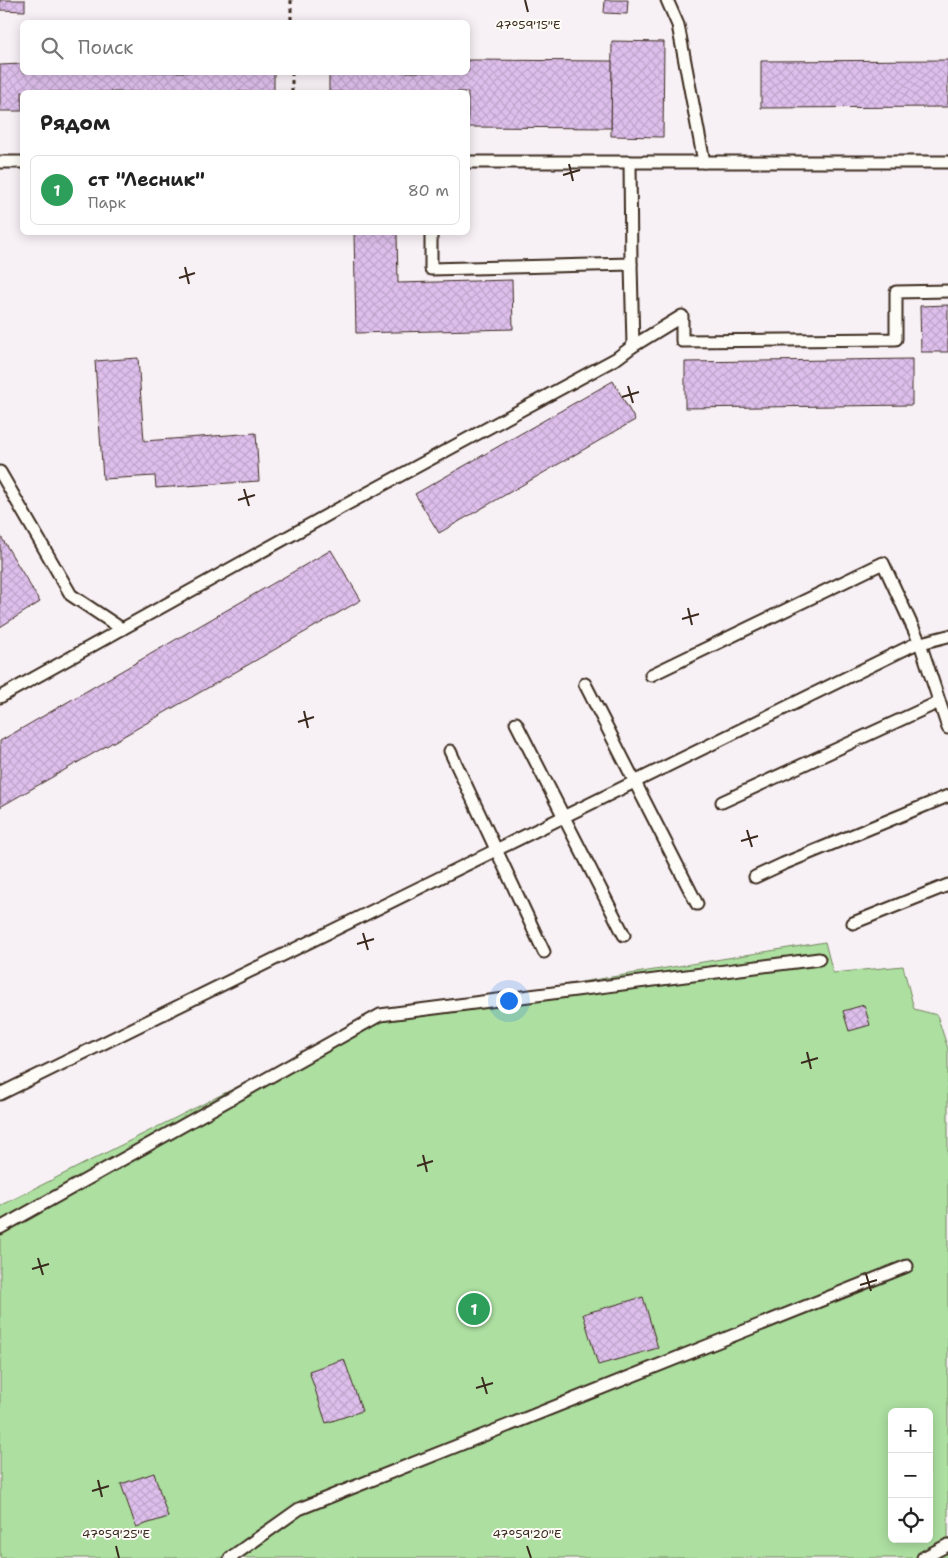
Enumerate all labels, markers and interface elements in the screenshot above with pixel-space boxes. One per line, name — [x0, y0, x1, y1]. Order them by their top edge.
text: 47°59'15"E — [496, 17, 560, 33]
search box — [20, 20, 470, 75]
icon: search — [38, 34, 66, 62]
text: Поиск — [78, 35, 133, 60]
text: Рядом — [40, 109, 110, 137]
text: ст "Лесник" — [88, 167, 205, 192]
text: 1 — [53, 180, 61, 201]
text: 80 m — [408, 180, 449, 201]
text: Парк — [88, 192, 126, 213]
your location — [496, 988, 522, 1014]
pin: 1 — [458, 1290, 490, 1328]
map controls — [888, 1408, 933, 1543]
button: + — [888, 1408, 933, 1453]
button: − — [888, 1453, 933, 1498]
button: locate — [888, 1498, 933, 1543]
text: 47°59'25"E — [82, 1526, 150, 1542]
text: 47°59'20"E — [493, 1526, 561, 1542]

